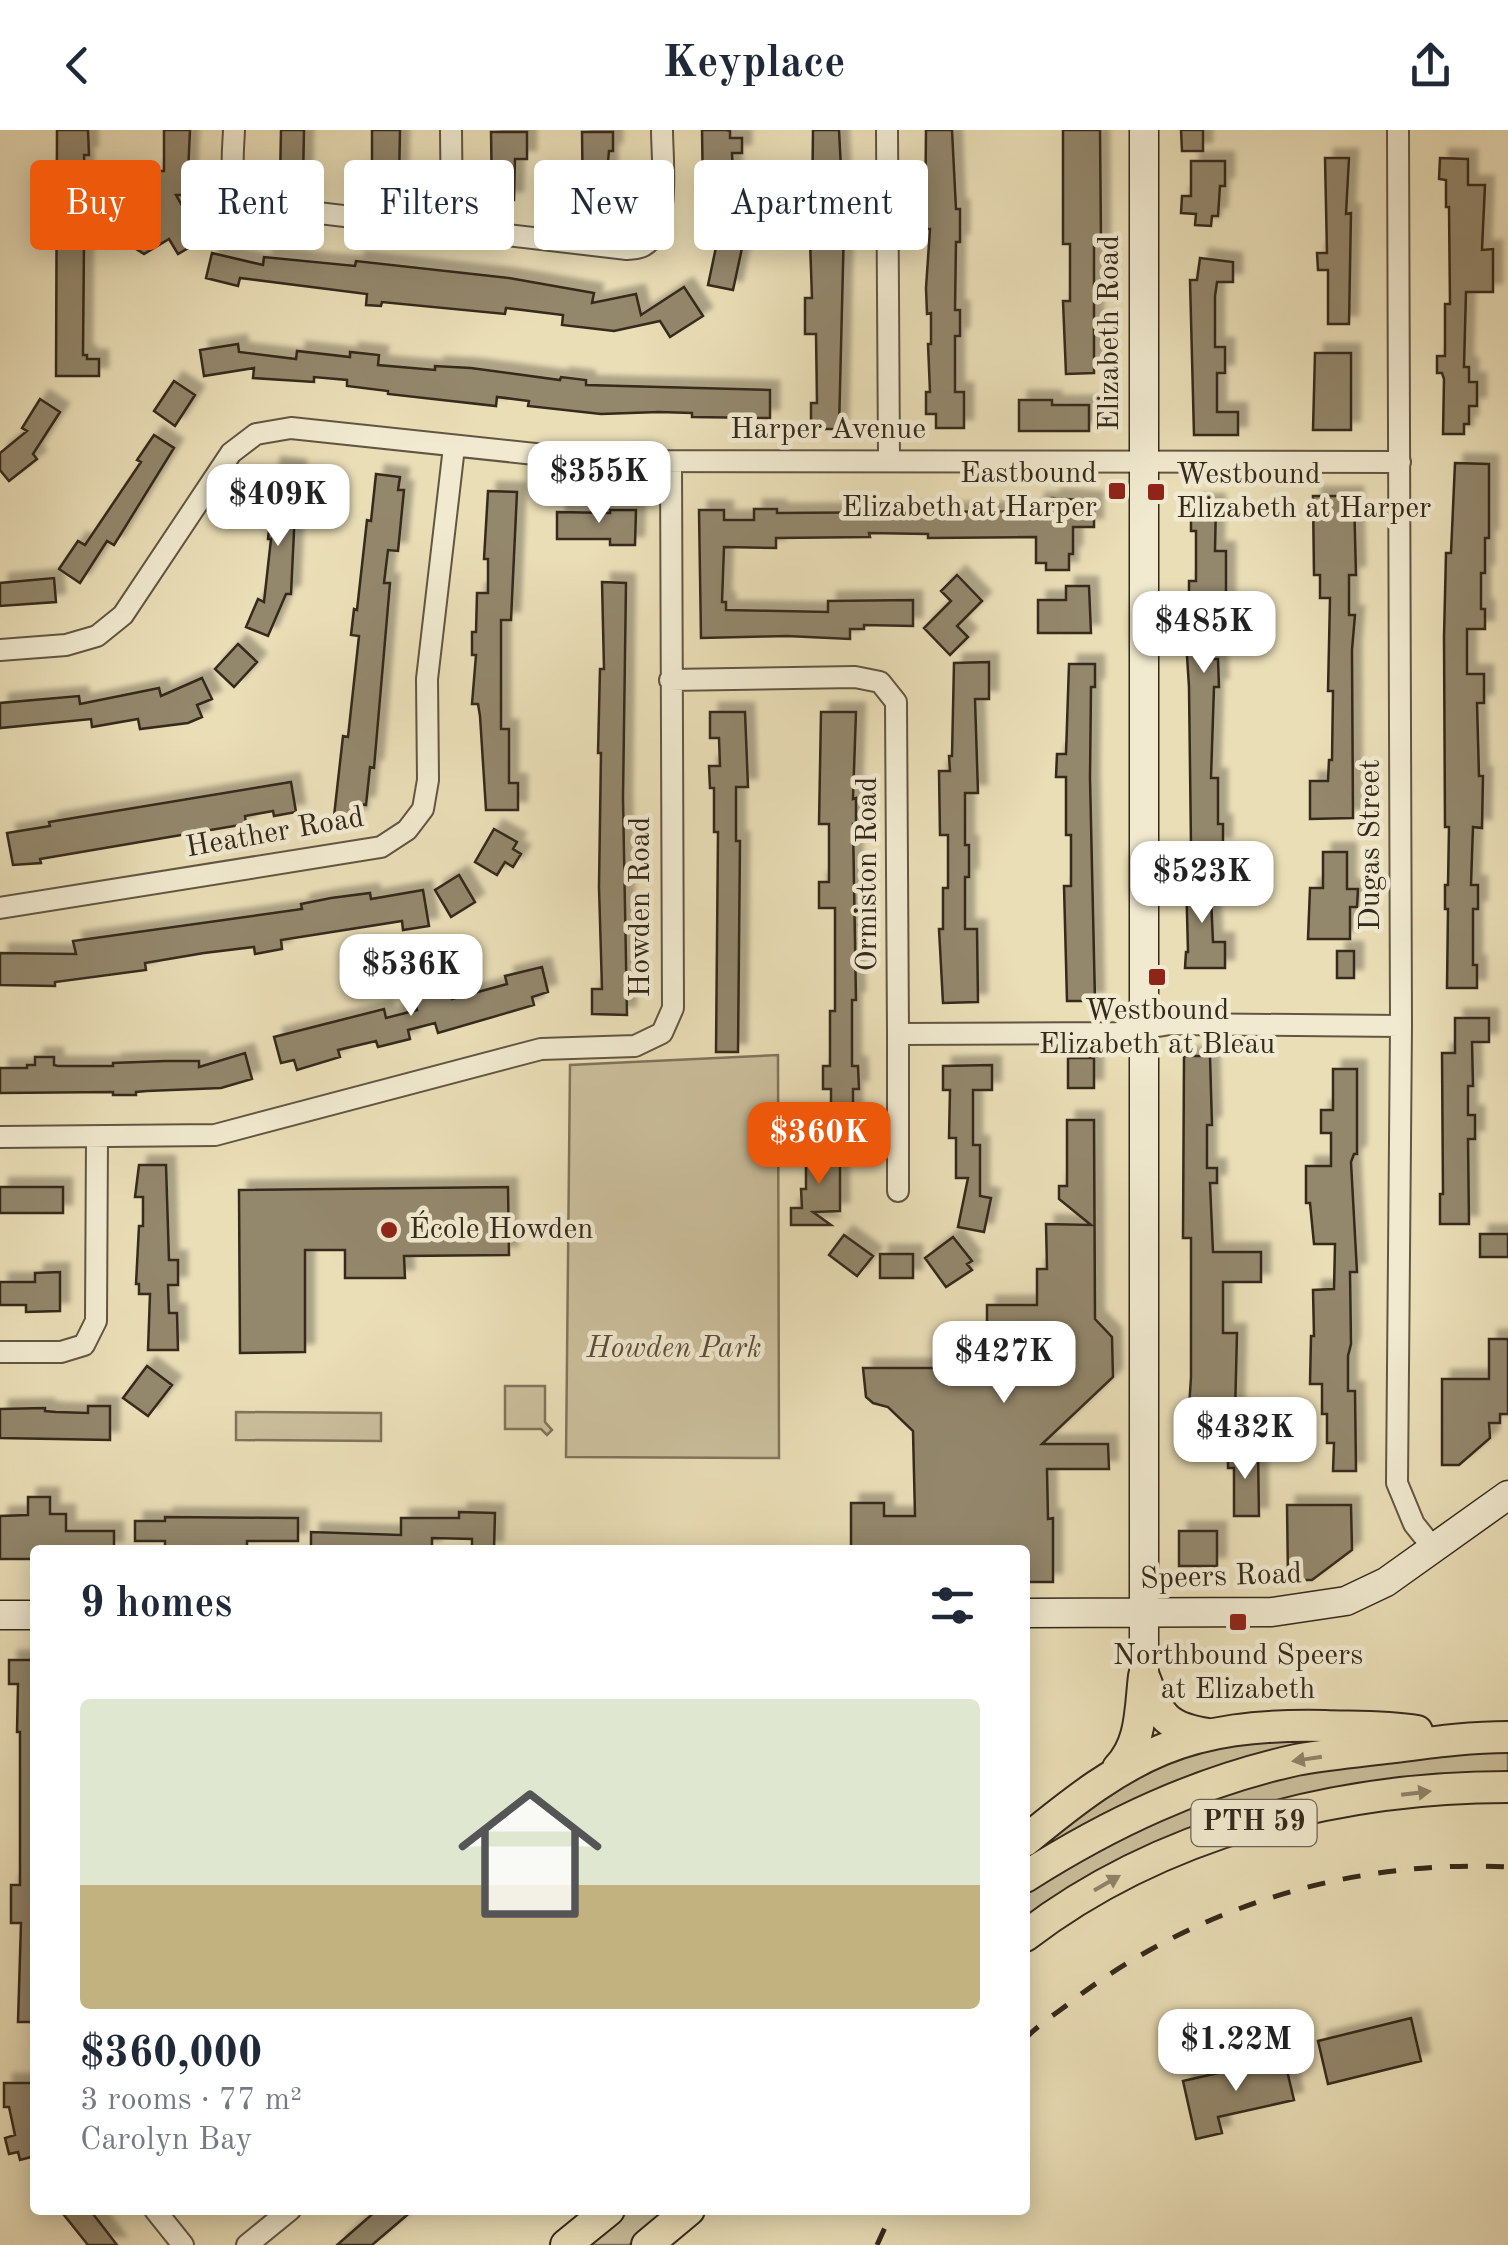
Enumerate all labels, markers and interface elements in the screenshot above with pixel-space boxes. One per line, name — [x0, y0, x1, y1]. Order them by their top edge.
icon: back — [50, 38, 105, 93]
icon: share — [1403, 38, 1458, 93]
text: Keyplace — [663, 42, 845, 87]
chip: Buy — [30, 160, 161, 250]
chip: Rent — [181, 160, 324, 250]
chip: Filters — [344, 160, 514, 250]
chip: New — [534, 160, 674, 250]
chip: Apartment — [694, 160, 928, 250]
street label: Elizabeth Road — [1095, 235, 1125, 431]
street label: Harper Avenue — [730, 415, 926, 445]
pin: $355K — [529, 441, 669, 526]
text: $355K — [550, 457, 648, 489]
place label: Eastbound Elizabeth at Harper — [842, 459, 1097, 523]
place label: Westbound Elizabeth at Harper — [1176, 460, 1431, 524]
pin: $409K — [208, 464, 348, 549]
text: $409K — [229, 480, 327, 512]
marker: Eastbound Elizabeth at Harper — [1106, 480, 1128, 502]
marker: Westbound Elizabeth at Harper — [1145, 481, 1167, 503]
pin: $485K — [1134, 591, 1274, 676]
text: $485K — [1155, 607, 1253, 639]
street label: Dugas Street — [1356, 759, 1386, 931]
street label: Ormiston Road — [853, 776, 883, 972]
street label: Heather Road — [184, 803, 366, 863]
street label: Howden Road — [626, 817, 656, 997]
pin: $523K — [1132, 841, 1272, 926]
text: $523K — [1153, 857, 1251, 889]
pin: $536K — [341, 934, 481, 1019]
text: $536K — [362, 950, 460, 982]
marker: Westbound Elizabeth at Bleau — [1146, 966, 1168, 988]
place label: Westbound Elizabeth at Bleau — [1039, 996, 1275, 1060]
pin: $360K — [749, 1102, 889, 1187]
text: $360K — [770, 1118, 868, 1150]
place label: École Howden — [409, 1210, 594, 1245]
marker: École Howden — [378, 1219, 400, 1241]
pin: $427K — [934, 1321, 1074, 1406]
park label: Howden Park — [585, 1334, 762, 1364]
text: $427K — [955, 1337, 1053, 1369]
pin: $432K — [1175, 1397, 1315, 1482]
text: $432K — [1196, 1413, 1294, 1445]
street label: Speers Road — [1139, 1559, 1303, 1595]
icon: filters — [925, 1578, 980, 1633]
text: 9 homes — [80, 1584, 232, 1626]
marker: Northbound Speers at Elizabeth — [1227, 1611, 1249, 1633]
place label: Northbound Speers at Elizabeth — [1113, 1641, 1363, 1705]
one-way arrow — [1291, 1752, 1322, 1767]
icon: home — [440, 1764, 620, 1944]
one-way arrow — [1401, 1785, 1433, 1801]
road number: PTH 59 — [1192, 1800, 1316, 1846]
one-way arrow — [1093, 1875, 1121, 1892]
pin: $1.22M — [1155, 2009, 1317, 2094]
text: $1.22M — [1180, 2025, 1292, 2057]
text: $360,000 — [80, 2034, 262, 2076]
text: 3 rooms · 77 m² — [80, 2085, 302, 2117]
text: Carolyn Bay — [80, 2125, 252, 2157]

